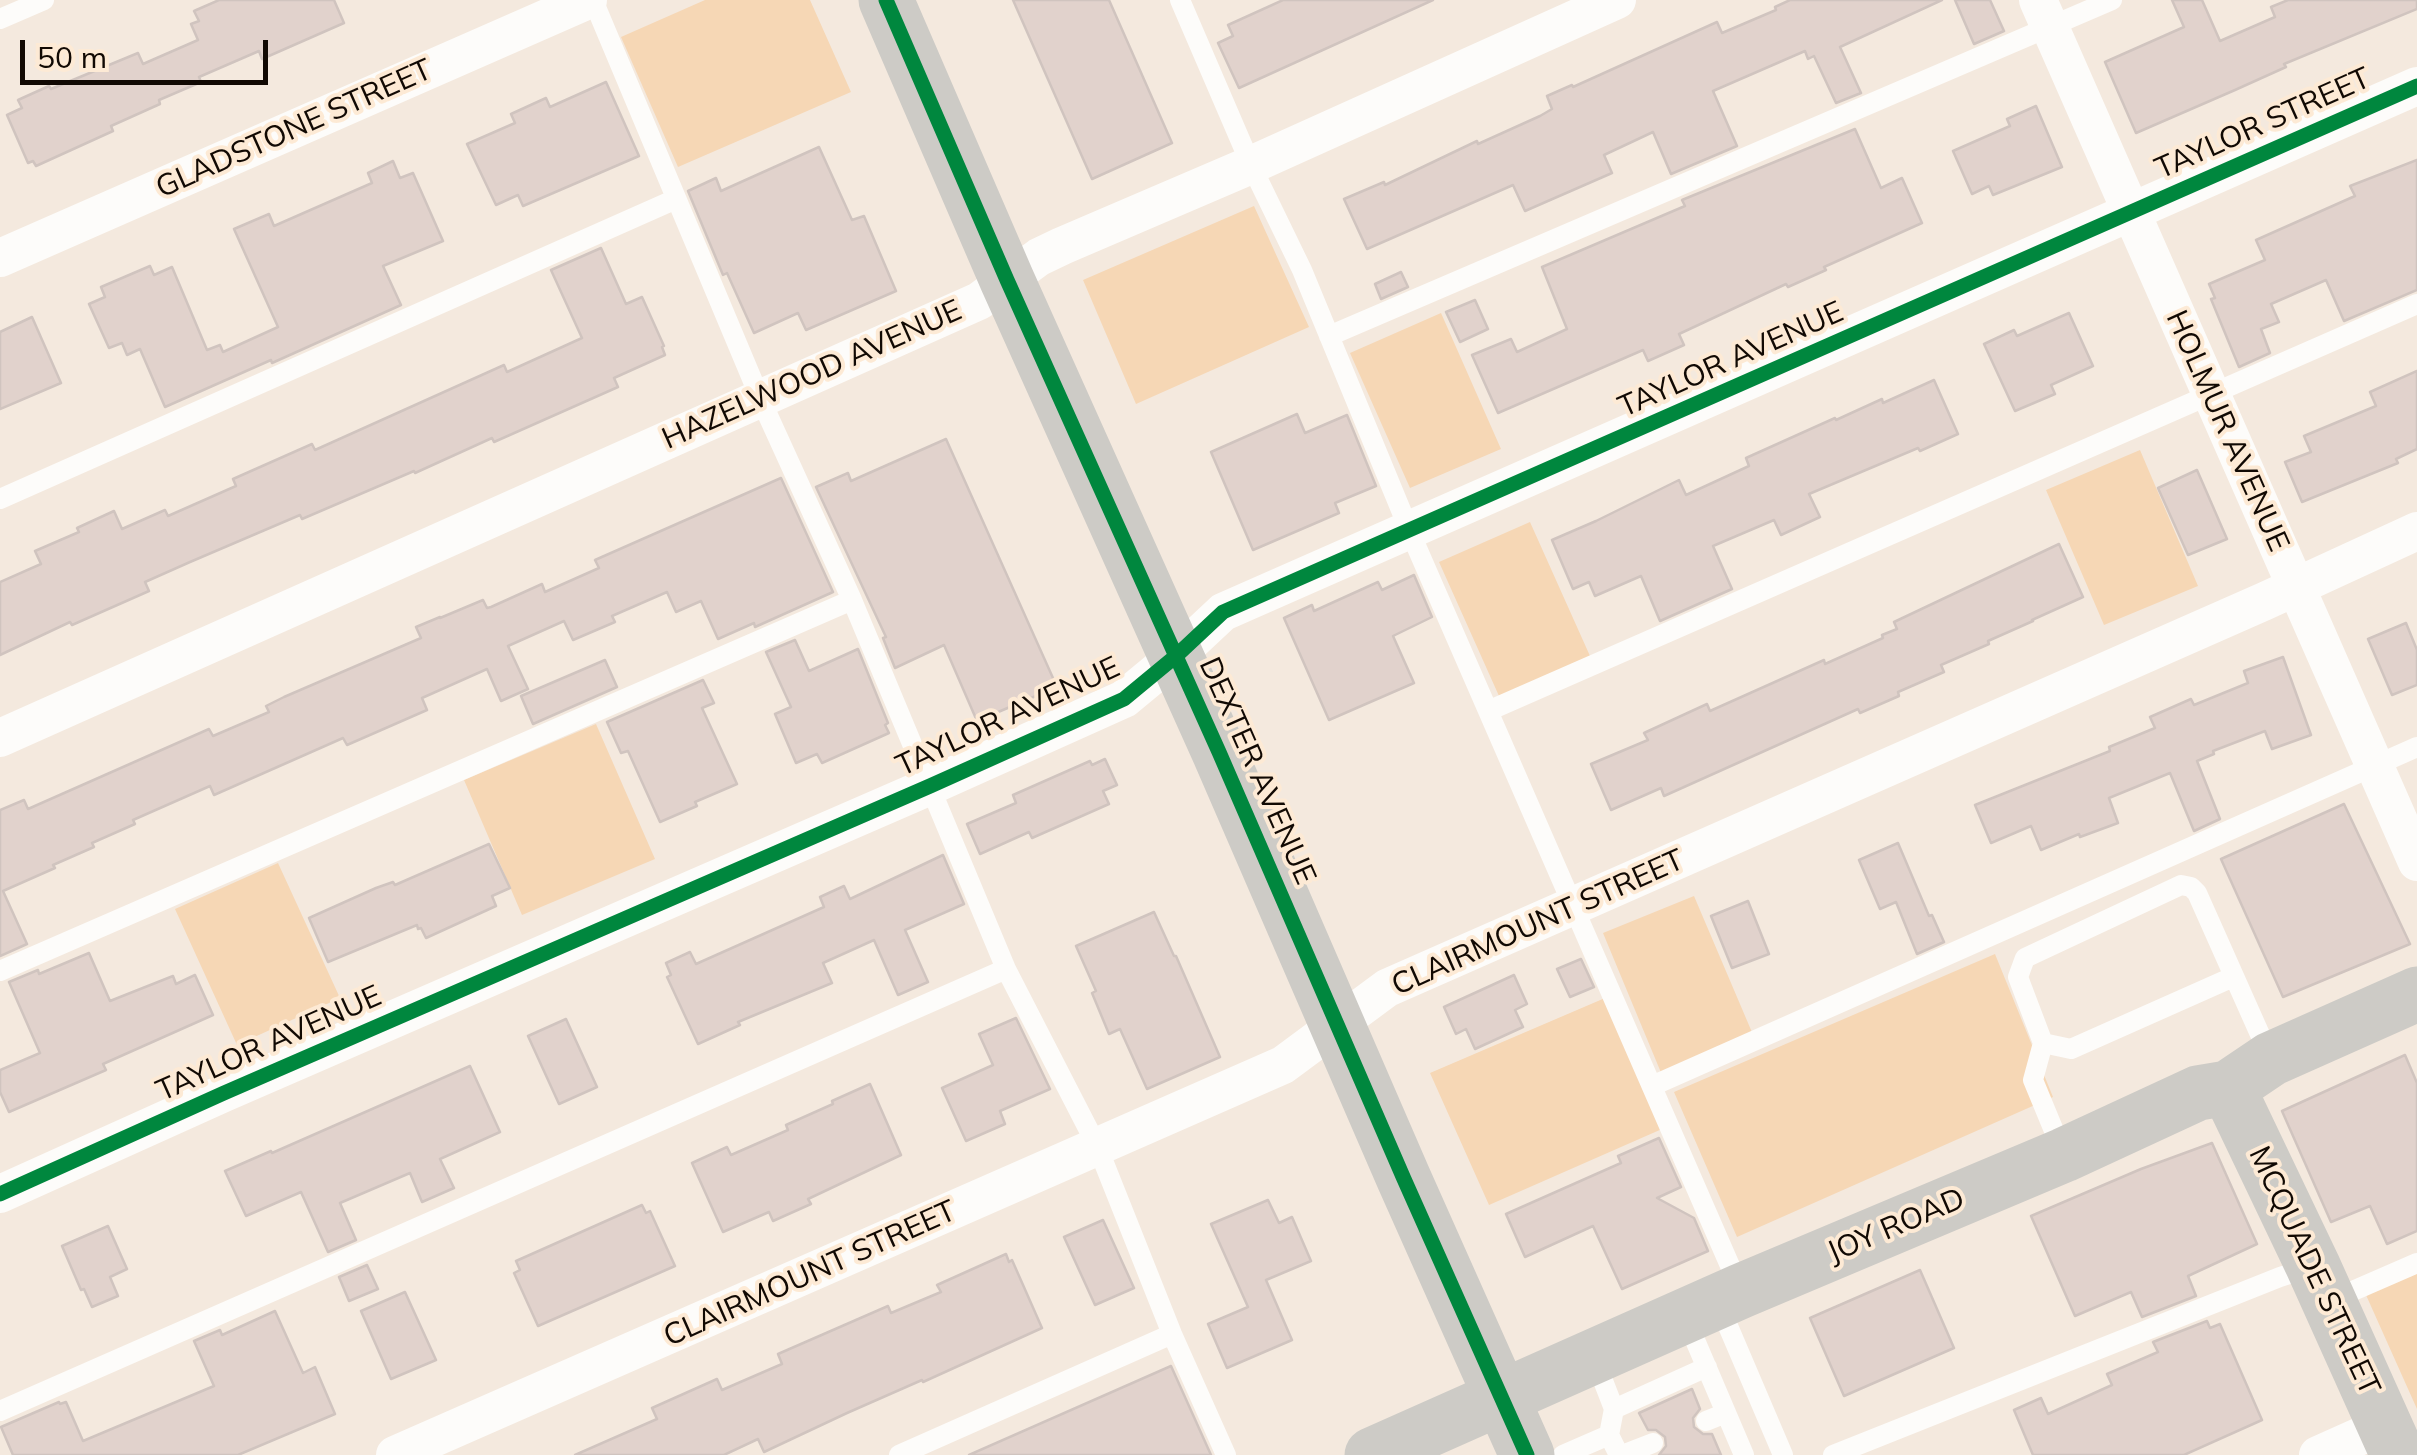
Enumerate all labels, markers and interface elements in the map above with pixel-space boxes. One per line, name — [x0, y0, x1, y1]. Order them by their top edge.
scale bar — [25, 20, 272, 82]
text: 50 m — [37, 38, 107, 76]
street label: GLADSTONE STREET — [150, 52, 438, 206]
street label: TAYLOR STREET — [2150, 60, 2376, 188]
street label: HAZELWOOD AVENUE — [657, 293, 967, 457]
street label: TAYLOR AVENUE — [1613, 294, 1849, 426]
street label: HOLMUR AVENUE — [2158, 305, 2296, 557]
street label: TAYLOR AVENUE — [890, 649, 1126, 785]
street label: DEXTER AVENUE — [1191, 652, 1323, 890]
street label: CLAIRMOUNT STREET — [1386, 842, 1690, 1004]
street label: TAYLOR AVENUE — [151, 978, 387, 1110]
street label: MCQUADE STREET — [2241, 1141, 2387, 1401]
street label: JOY ROAD — [1822, 1181, 1970, 1271]
street label: CLAIRMOUNT STREET — [658, 1193, 962, 1355]

